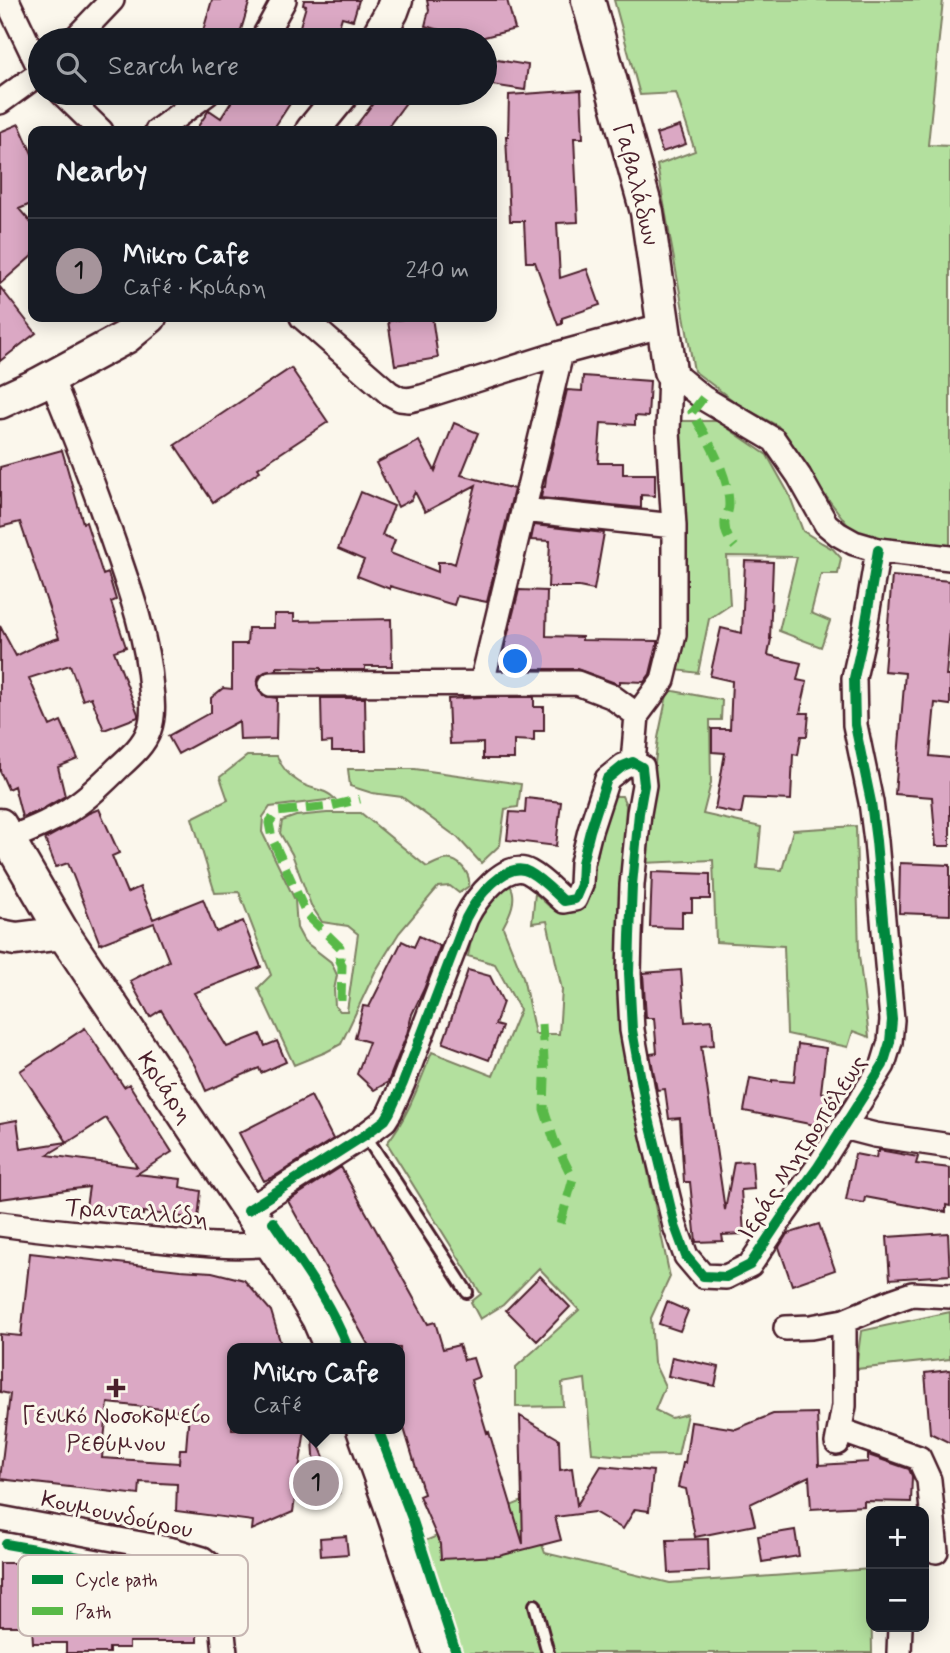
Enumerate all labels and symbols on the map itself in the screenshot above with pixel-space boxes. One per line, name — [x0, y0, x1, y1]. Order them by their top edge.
street label: Γαβαλάδων — [605, 120, 666, 249]
your location — [498, 644, 532, 678]
street label: Κριάρη — [129, 1046, 200, 1130]
street label: Ιεράς Μητροπόλεως — [732, 1049, 875, 1246]
street label: Τρανταλλίδη — [64, 1192, 210, 1235]
marker: Γενικό Νοσοκομείο Ρεθύμνου — [106, 1378, 126, 1398]
place label: Γενικό Νοσοκομείο Ρεθύμνου — [21, 1401, 211, 1460]
pin: 1 — [293, 1457, 339, 1509]
street label: Κουμουνδούρου — [38, 1484, 196, 1547]
legend — [18, 1555, 248, 1636]
text: Cycle path — [75, 1568, 158, 1593]
text: Path — [75, 1600, 112, 1625]

